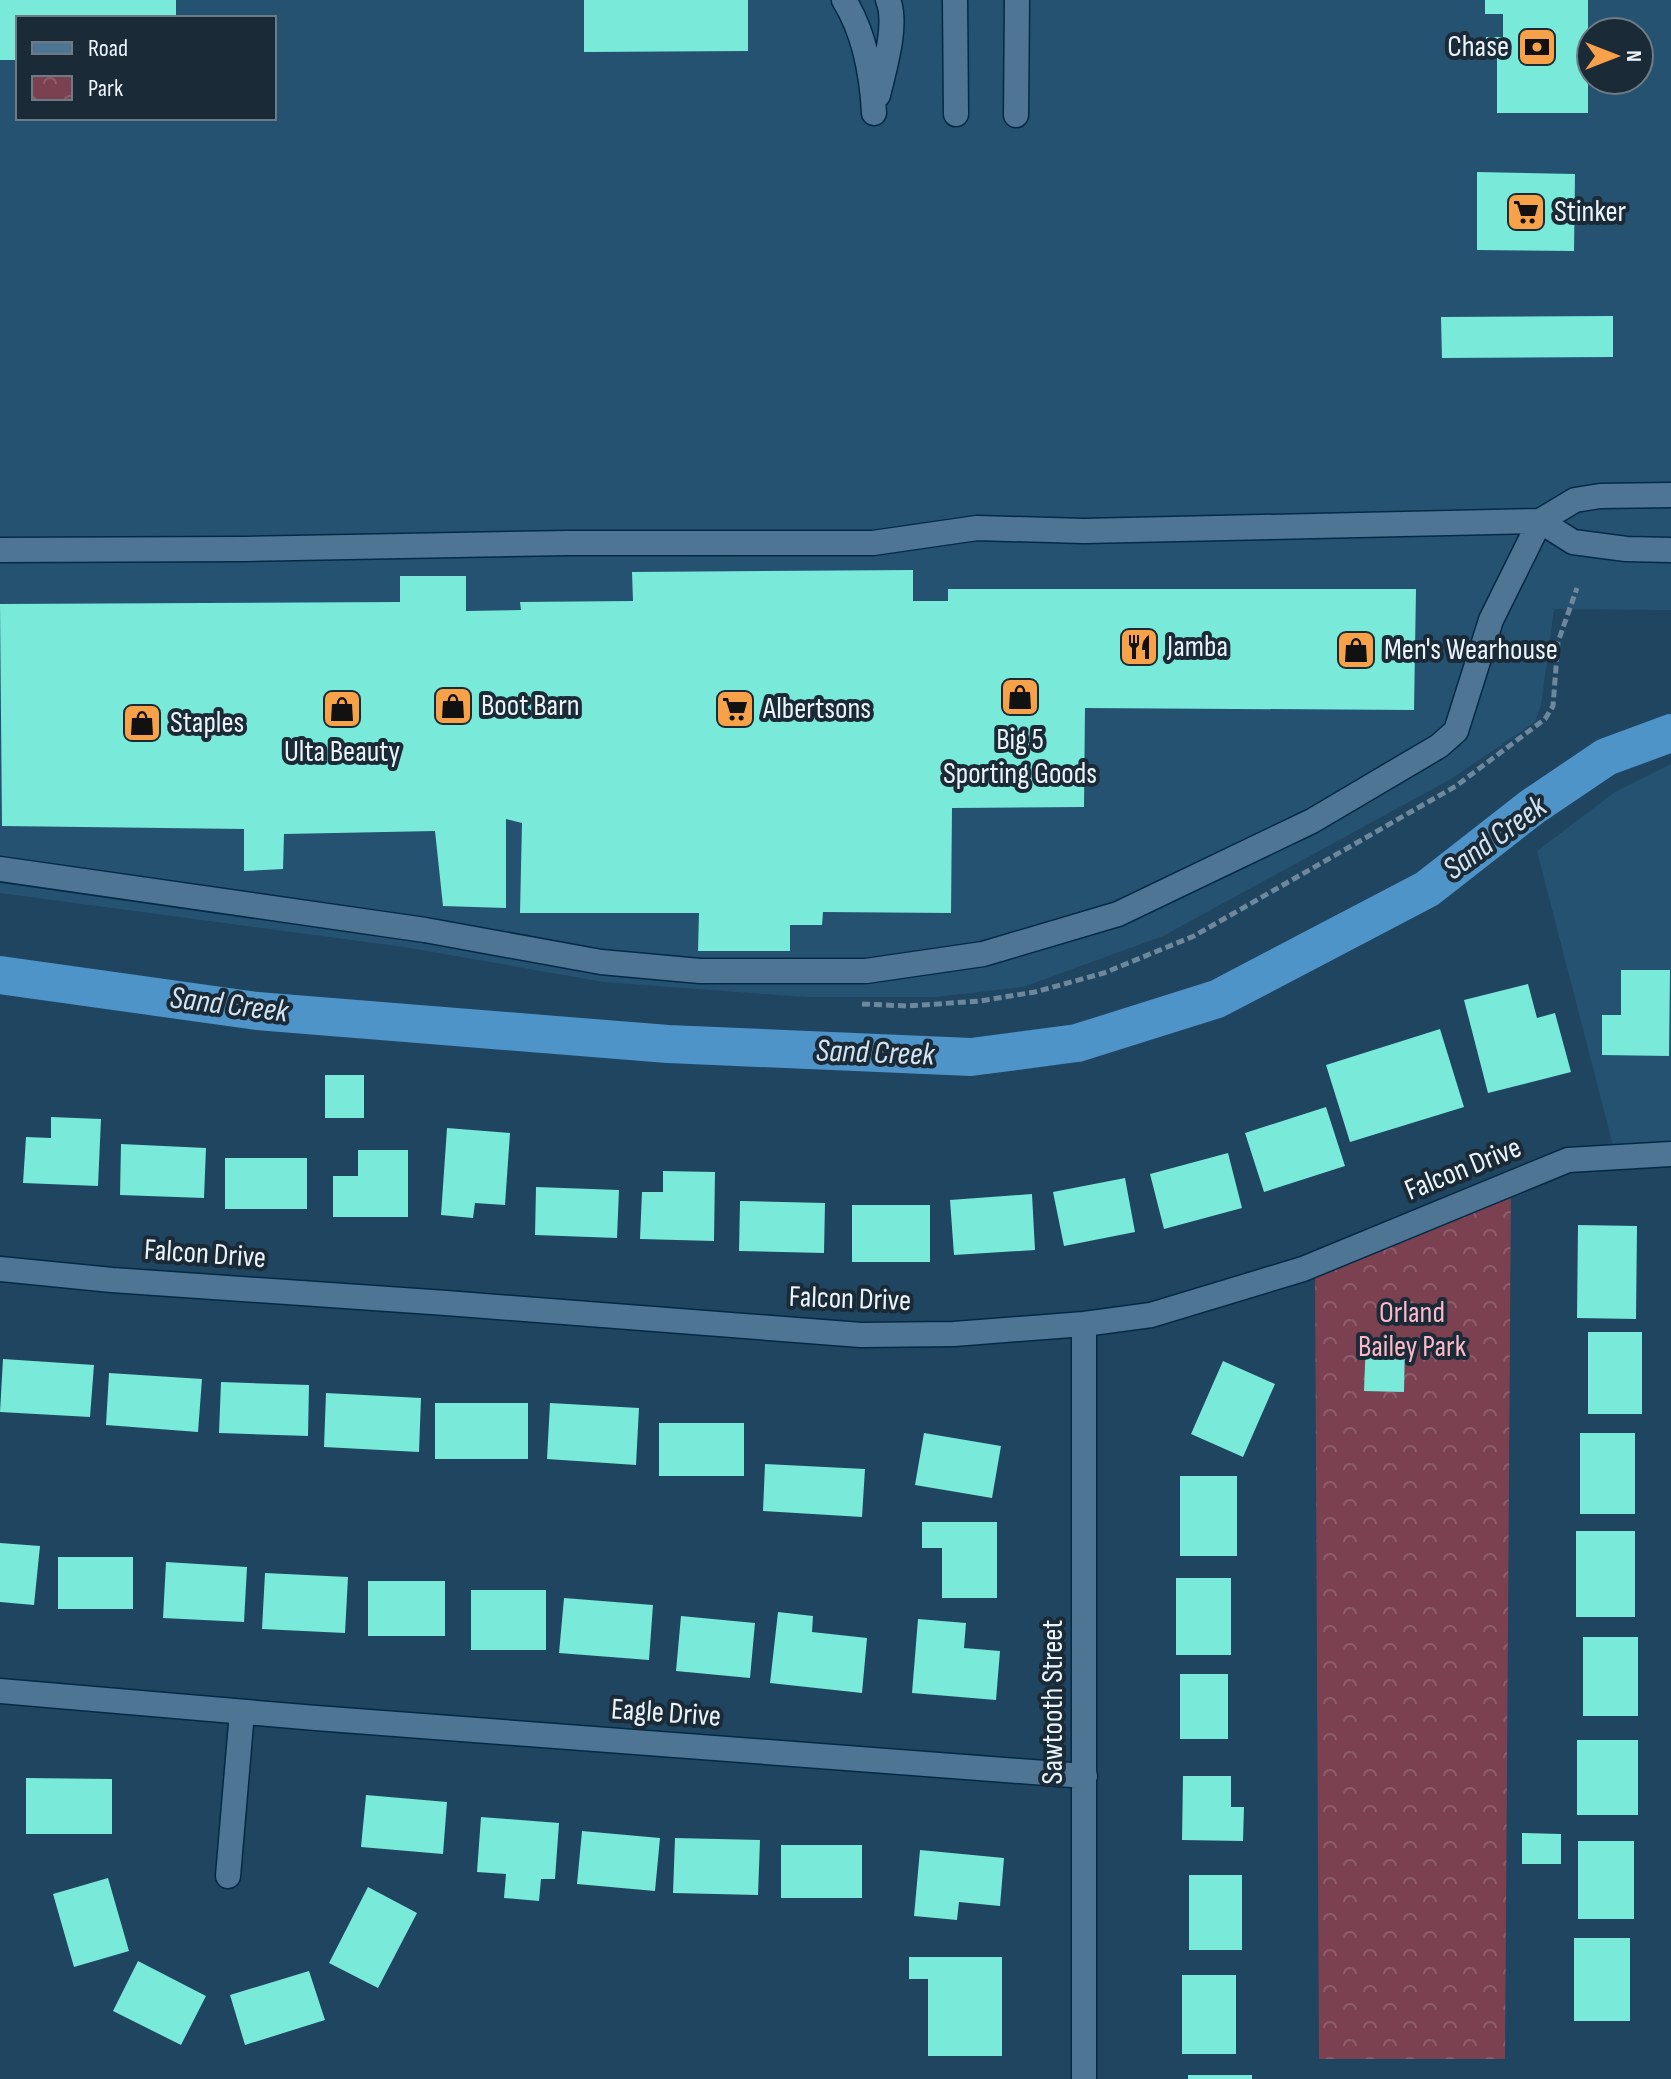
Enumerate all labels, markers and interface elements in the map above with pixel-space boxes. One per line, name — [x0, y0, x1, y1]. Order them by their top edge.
legend — [16, 16, 276, 120]
north arrow — [1575, 16, 1655, 96]
bank icon: Chase — [1516, 26, 1558, 68]
place label: Chase — [1447, 29, 1509, 65]
text: Road — [88, 34, 128, 63]
text: N — [1620, 50, 1647, 62]
text: Park — [88, 74, 123, 103]
supermarket icon: Stinker — [1505, 191, 1547, 233]
place label: Stinker — [1554, 194, 1626, 230]
restaurant icon: Jamba — [1118, 626, 1160, 668]
place label: Jamba — [1166, 629, 1228, 665]
shop icon: Men's Wearhouse — [1335, 629, 1377, 671]
place label: Men's Wearhouse — [1384, 632, 1558, 668]
shop icon: Big 5 Sporting Goods — [999, 676, 1041, 718]
shop icon: Boot Barn — [432, 685, 474, 727]
shop icon: Ulta Beauty — [321, 688, 363, 730]
place label: Boot Barn — [481, 688, 580, 724]
supermarket icon: Albertsons — [714, 688, 756, 730]
place label: Albertsons — [762, 691, 871, 727]
shop icon: Staples — [121, 702, 163, 744]
place label: Staples — [170, 705, 244, 741]
place label: Big 5 Sporting Goods — [943, 722, 1097, 792]
place label: Ulta Beauty — [284, 734, 400, 770]
water label: Sand Creek — [1436, 787, 1555, 889]
water label: Sand Creek — [168, 978, 291, 1032]
water label: Sand Creek — [815, 1031, 936, 1075]
street label: Falcon Drive — [1400, 1129, 1526, 1209]
street label: Falcon Drive — [143, 1232, 267, 1276]
street label: Falcon Drive — [788, 1279, 912, 1319]
park label: Orland Bailey Park — [1358, 1295, 1467, 1365]
street label: Sawtooth Street — [1035, 1620, 1071, 1784]
street label: Eagle Drive — [610, 1691, 722, 1735]

